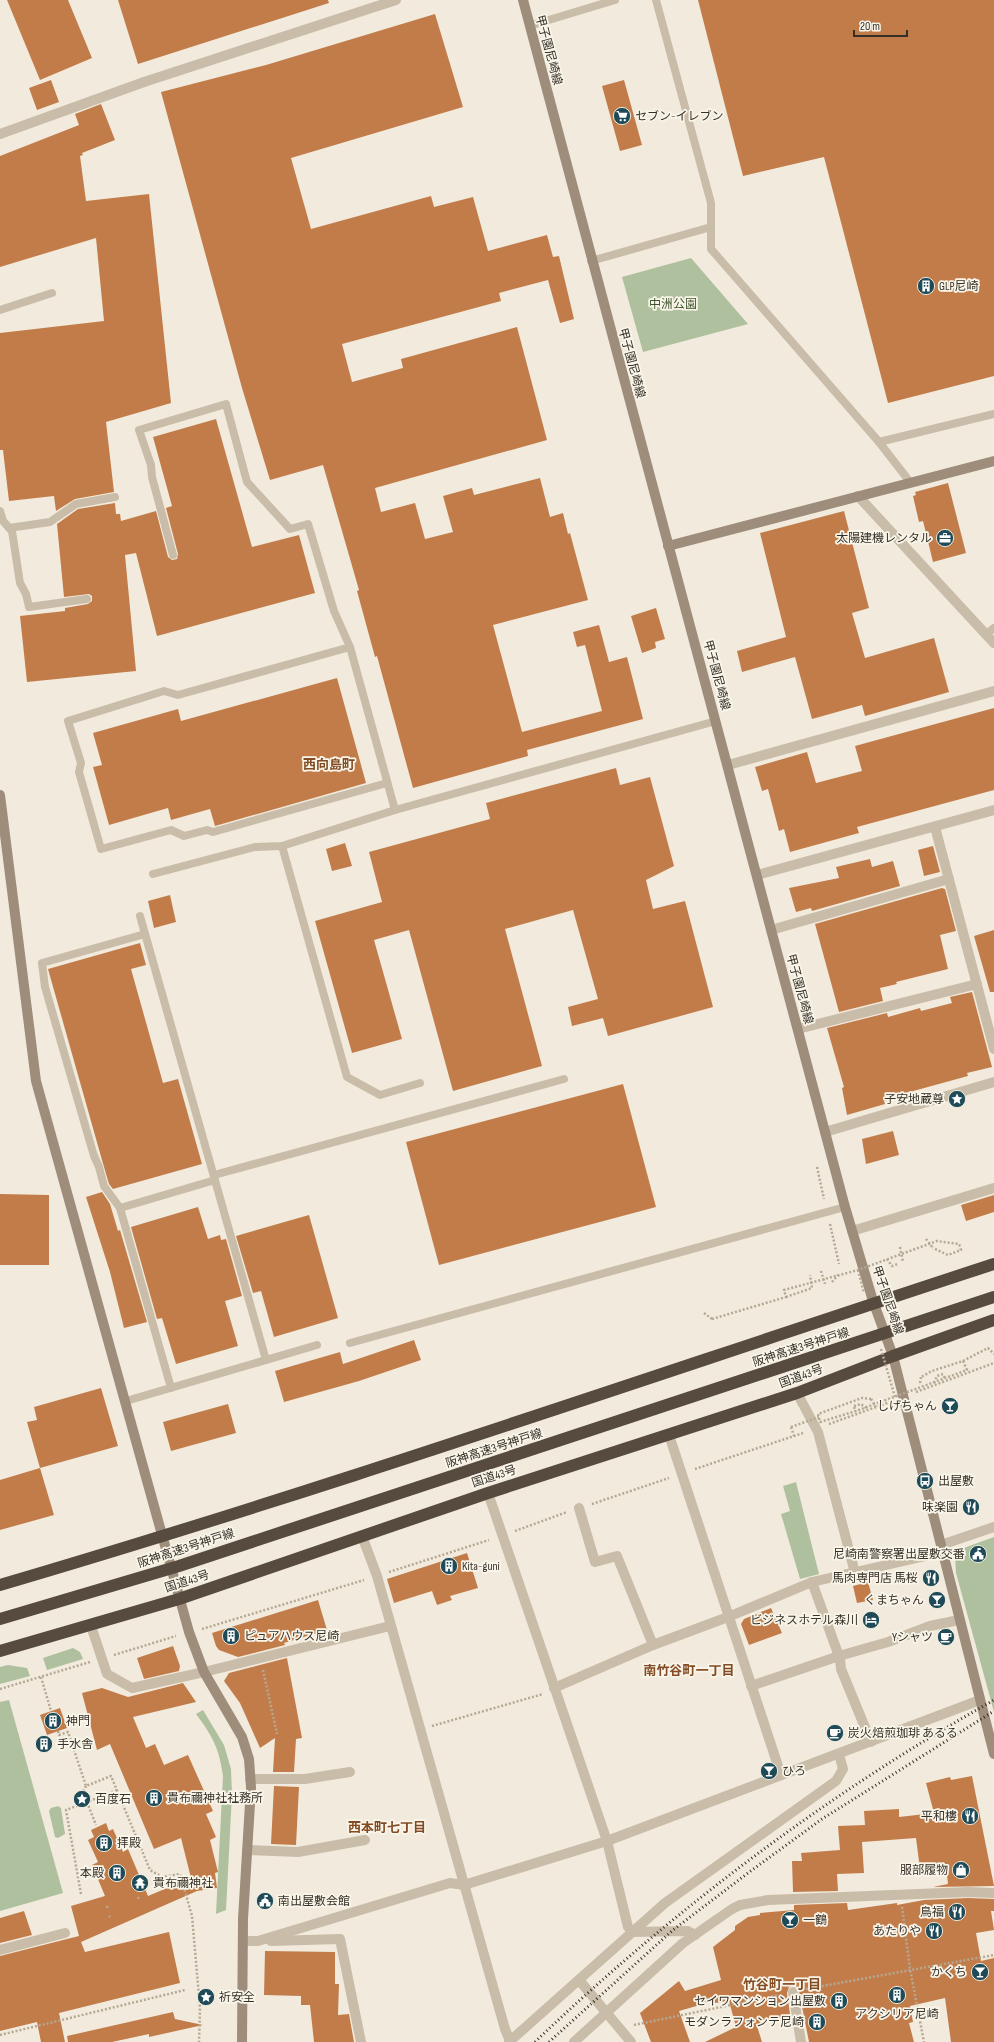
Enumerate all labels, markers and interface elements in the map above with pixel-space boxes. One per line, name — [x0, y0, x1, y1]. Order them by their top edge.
scale bar — [854, 12, 907, 38]
street label: 甲子園尼崎線 — [532, 13, 565, 87]
text: 20 m — [860, 19, 880, 34]
supermarket icon: セブン-イレブン — [612, 106, 632, 126]
place label: セブン-イレブン — [635, 109, 723, 124]
building icon: GLP尼崎 — [916, 276, 936, 296]
place label: GLP尼崎 — [939, 279, 979, 294]
park label: 中洲公園 — [649, 297, 697, 312]
street label: 甲子園尼崎線 — [615, 326, 648, 400]
office icon: 太陽建機レンタル — [935, 528, 955, 548]
place label: 太陽建機レンタル — [836, 531, 932, 546]
street label: 甲子園尼崎線 — [700, 638, 733, 712]
district label: 西向島町 — [303, 757, 355, 773]
street label: 甲子園尼崎線 — [783, 952, 816, 1026]
place icon: 子安地蔵尊 — [947, 1089, 967, 1109]
place label: 子安地蔵尊 — [884, 1092, 944, 1107]
street label: 甲子園尼崎線 — [869, 1264, 906, 1337]
street label: 阪神高速3号神戸線 — [751, 1325, 852, 1370]
street label: 国道43号 — [777, 1362, 825, 1391]
bar icon: しげちゃん — [940, 1396, 960, 1416]
place label: しげちゃん — [877, 1399, 937, 1414]
street label: 阪神高速3号神戸線 — [444, 1426, 545, 1471]
street label: 国道43号 — [470, 1462, 518, 1491]
bus stop icon: 出屋敷 — [915, 1471, 935, 1491]
place label: 出屋敷 — [938, 1474, 974, 1489]
restaurant icon: 味楽園 — [961, 1497, 981, 1517]
place label: 味楽園 — [922, 1500, 958, 1515]
street label: 阪神高速3号神戸線 — [136, 1526, 237, 1571]
public building icon: 尼崎南警察署出屋敷交番 — [968, 1544, 988, 1564]
place label: 尼崎南警察署出屋敷交番 — [833, 1547, 965, 1562]
building icon: Kita-guni — [439, 1556, 459, 1576]
place label: Kita-guni — [462, 1559, 500, 1574]
street label: 国道43号 — [163, 1567, 211, 1596]
restaurant icon: 馬肉専門店 馬桜 — [921, 1568, 941, 1588]
place label: 馬肉専門店 馬桜 — [832, 1571, 918, 1586]
bar icon: くまちゃん — [927, 1590, 947, 1610]
place label: くまちゃん — [864, 1593, 924, 1608]
hotel icon: ビジネスホテル森川 — [861, 1610, 881, 1630]
place label: ビジネスホテル森川 — [750, 1613, 858, 1628]
building icon: ピュアハウス尼崎 — [221, 1626, 241, 1646]
cafe icon: Yシャツ — [936, 1627, 956, 1647]
place label: ピュアハウス尼崎 — [244, 1629, 339, 1644]
place label: Yシャツ — [892, 1630, 933, 1645]
district label: 南竹谷町一丁目 — [643, 1663, 735, 1679]
building icon: 神門 — [43, 1711, 63, 1731]
place label: 神門 — [66, 1714, 90, 1729]
cafe icon: 炭火焙煎珈琲 あるる — [825, 1723, 845, 1743]
place label: 炭火焙煎珈琲 あるる — [848, 1726, 958, 1741]
building icon: 手水舎 — [34, 1734, 54, 1754]
place label: 手水舎 — [57, 1737, 93, 1752]
bar icon: ひろ — [759, 1761, 779, 1781]
place label: ひろ — [782, 1764, 806, 1779]
building icon: 貴布禰神社社務所 — [144, 1788, 164, 1808]
place icon: 百度石 — [72, 1789, 92, 1809]
place label: 貴布禰神社社務所 — [167, 1791, 263, 1806]
place label: 百度石 — [95, 1792, 131, 1807]
restaurant icon: 平和樓 — [960, 1806, 980, 1826]
place label: 平和樓 — [921, 1809, 957, 1824]
district label: 西本町七丁目 — [348, 1820, 426, 1836]
building icon: 拝殿 — [94, 1833, 114, 1853]
place label: 拝殿 — [117, 1836, 141, 1851]
shop icon: 服部履物 — [951, 1860, 971, 1880]
building icon: 本殿 — [107, 1863, 127, 1883]
place label: 服部履物 — [900, 1863, 948, 1878]
place label: 本殿 — [80, 1866, 104, 1881]
temple icon: 貴布禰神社 — [130, 1873, 150, 1893]
place label: 貴布禰神社 — [153, 1876, 213, 1891]
public building icon: 南出屋敷会館 — [255, 1891, 275, 1911]
place label: 南出屋敷会館 — [278, 1894, 350, 1909]
restaurant icon: 鳥福 — [947, 1902, 967, 1922]
place label: 鳥福 — [920, 1905, 944, 1920]
bar icon: 一鶴 — [780, 1910, 800, 1930]
place label: 一鶴 — [803, 1913, 827, 1928]
restaurant icon: あたりや — [924, 1921, 944, 1941]
place label: あたりや — [873, 1924, 921, 1939]
bar icon: かくち — [970, 1962, 990, 1982]
place label: かくち — [931, 1965, 967, 1980]
district label: 竹谷町一丁目 — [743, 1977, 821, 1993]
building icon: アクシリア尼崎 — [887, 1985, 907, 2005]
place icon: 祈安全 — [196, 1987, 216, 2007]
place label: 祈安全 — [219, 1990, 255, 2005]
building icon: セイワマンション出屋敷 — [829, 1991, 849, 2011]
place label: セイワマンション出屋敷 — [694, 1994, 826, 2009]
place label: アクシリア尼崎 — [855, 2007, 939, 2022]
building icon: モダンラフォンテ尼崎 — [807, 2012, 827, 2032]
place label: モダンラフォンテ尼崎 — [684, 2015, 804, 2030]

